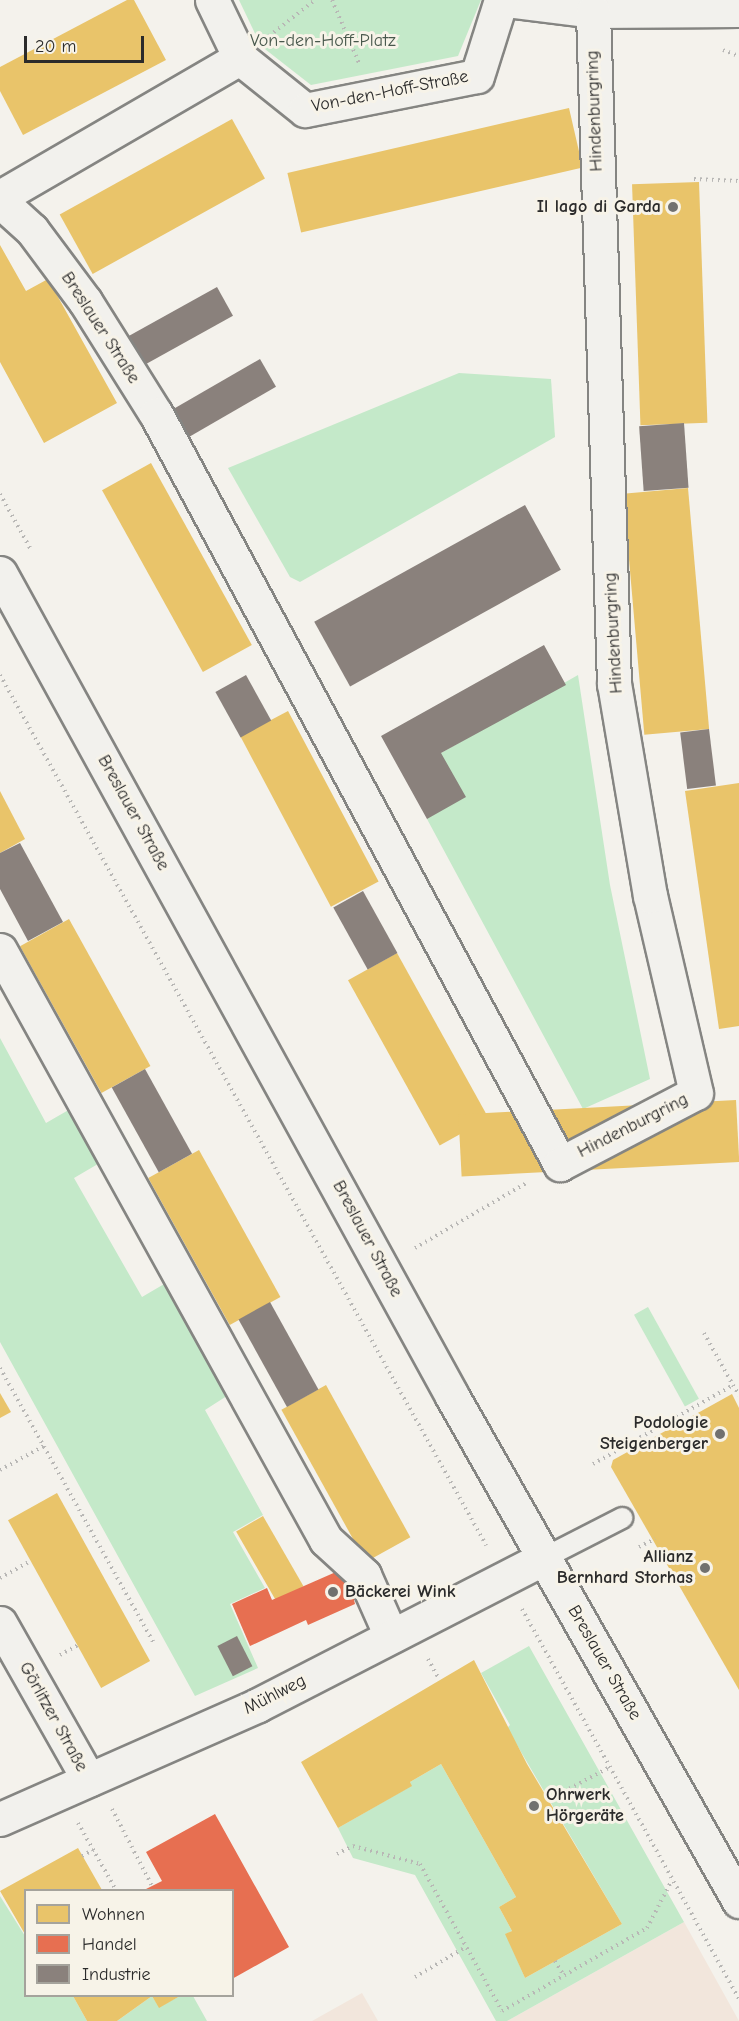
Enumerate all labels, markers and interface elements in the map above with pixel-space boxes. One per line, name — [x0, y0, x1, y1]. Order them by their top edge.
scale bar — [27, 24, 147, 62]
park label: Von-den-Hoff-Platz — [250, 30, 396, 52]
text: 20 m — [35, 36, 76, 57]
street label: Hindenburgring — [582, 50, 608, 172]
street label: Von-den-Hoff-Straße — [310, 66, 470, 118]
place label: Il lago di Garda — [537, 196, 661, 218]
marker: Il lago di Garda — [666, 200, 680, 214]
street label: Breslauer Straße — [56, 268, 144, 388]
street label: Hindenburgring — [600, 572, 628, 694]
street label: Breslauer Straße — [92, 751, 174, 875]
street label: Hindenburgring — [574, 1089, 692, 1163]
street label: Breslauer Straße — [327, 1177, 407, 1301]
place label: Podologie Steigenberger — [600, 1413, 708, 1456]
marker: Podologie Steigenberger — [713, 1427, 727, 1441]
place label: Allianz Bernhard Storhas — [557, 1547, 693, 1590]
marker: Allianz Bernhard Storhas — [698, 1561, 712, 1575]
place label: Bäckerei Wink — [345, 1581, 455, 1603]
marker: Bäckerei Wink — [326, 1585, 340, 1599]
street label: Breslauer Straße — [562, 1602, 646, 1724]
street label: Görlitzer Straße — [14, 1658, 92, 1776]
street label: Mühlweg — [240, 1670, 310, 1720]
place label: Ohrwerk Hörgeräte — [546, 1785, 624, 1828]
marker: Ohrwerk Hörgeräte — [527, 1799, 541, 1813]
legend — [24, 1889, 234, 1997]
text: Wohnen — [82, 1904, 145, 1925]
text: Handel — [82, 1934, 137, 1955]
text: Industrie — [82, 1964, 151, 1985]

